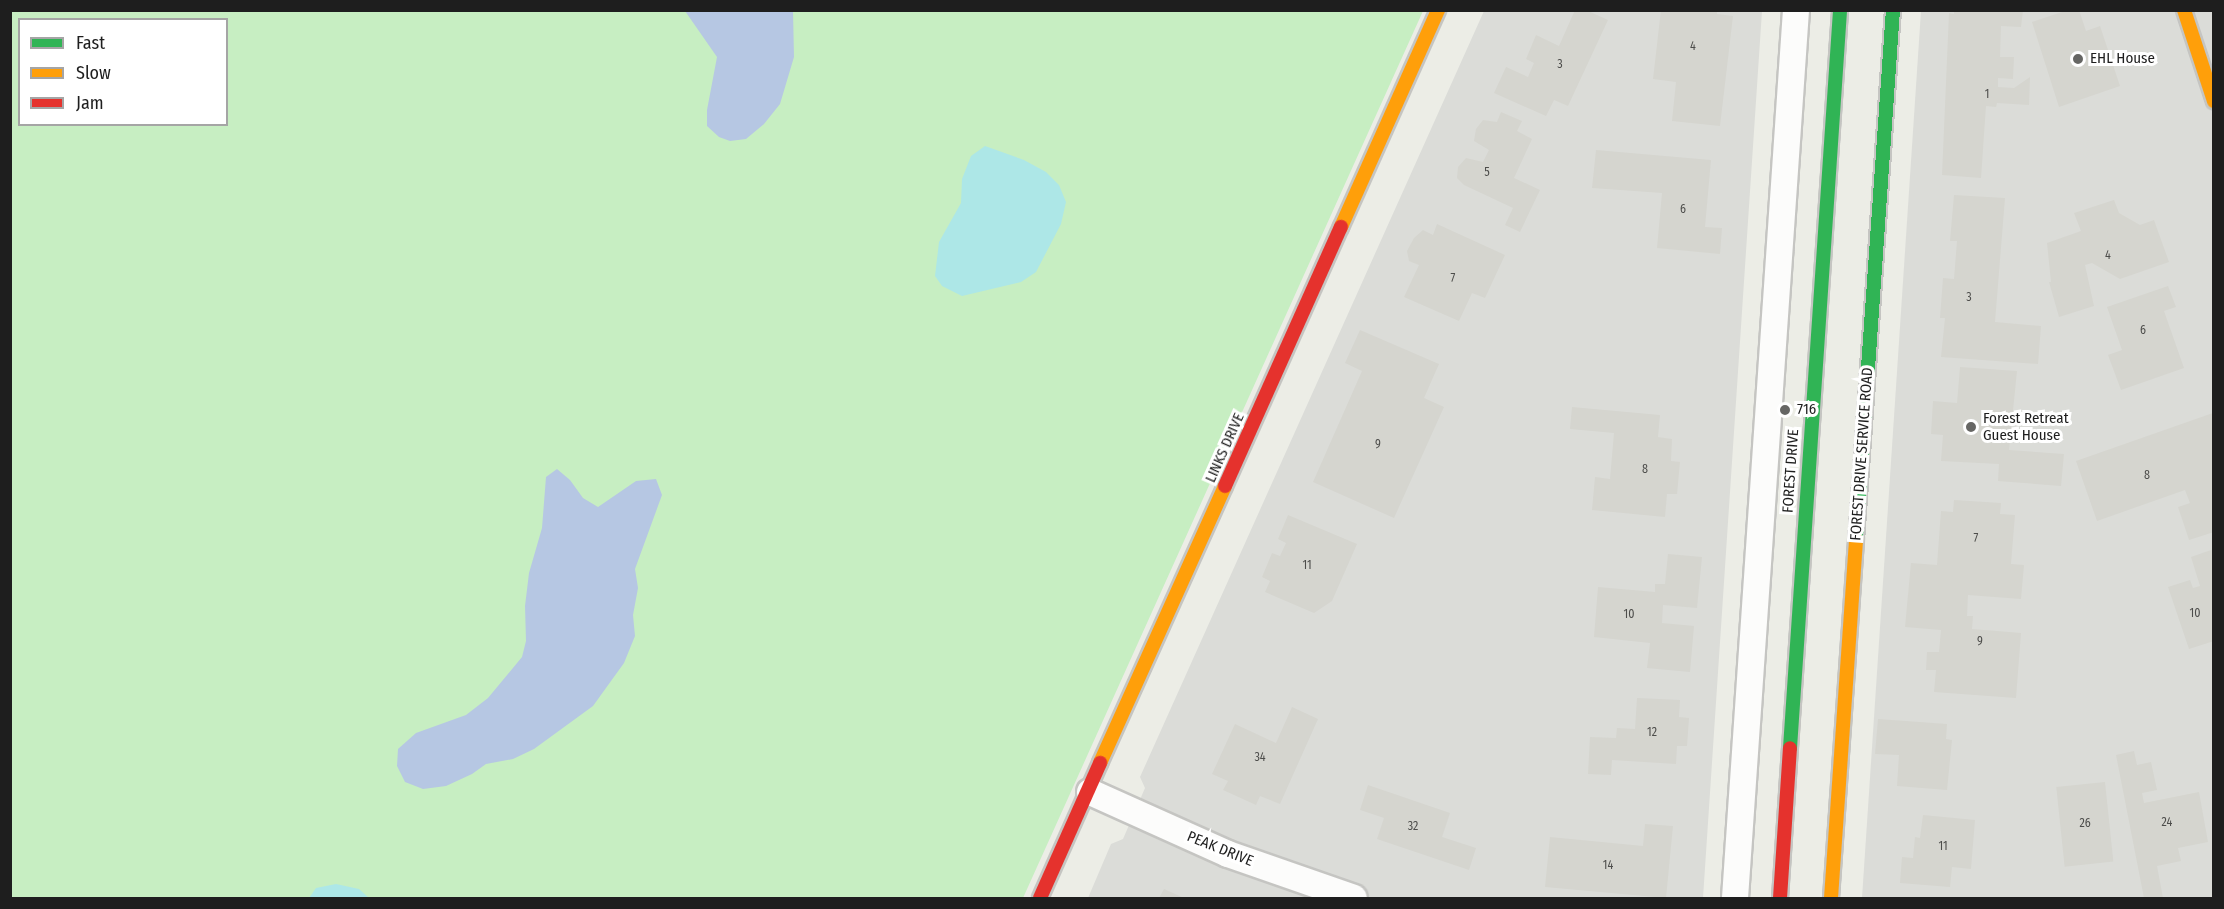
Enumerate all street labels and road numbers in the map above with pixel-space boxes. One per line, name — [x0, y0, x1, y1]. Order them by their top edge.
street label: FOREST DRIVE SERVICE ROAD — [1847, 367, 1877, 541]
street label: LINKS DRIVE — [1202, 411, 1248, 485]
street label: FOREST DRIVE — [1779, 429, 1803, 513]
street label: PEAK DRIVE — [1184, 828, 1256, 870]

